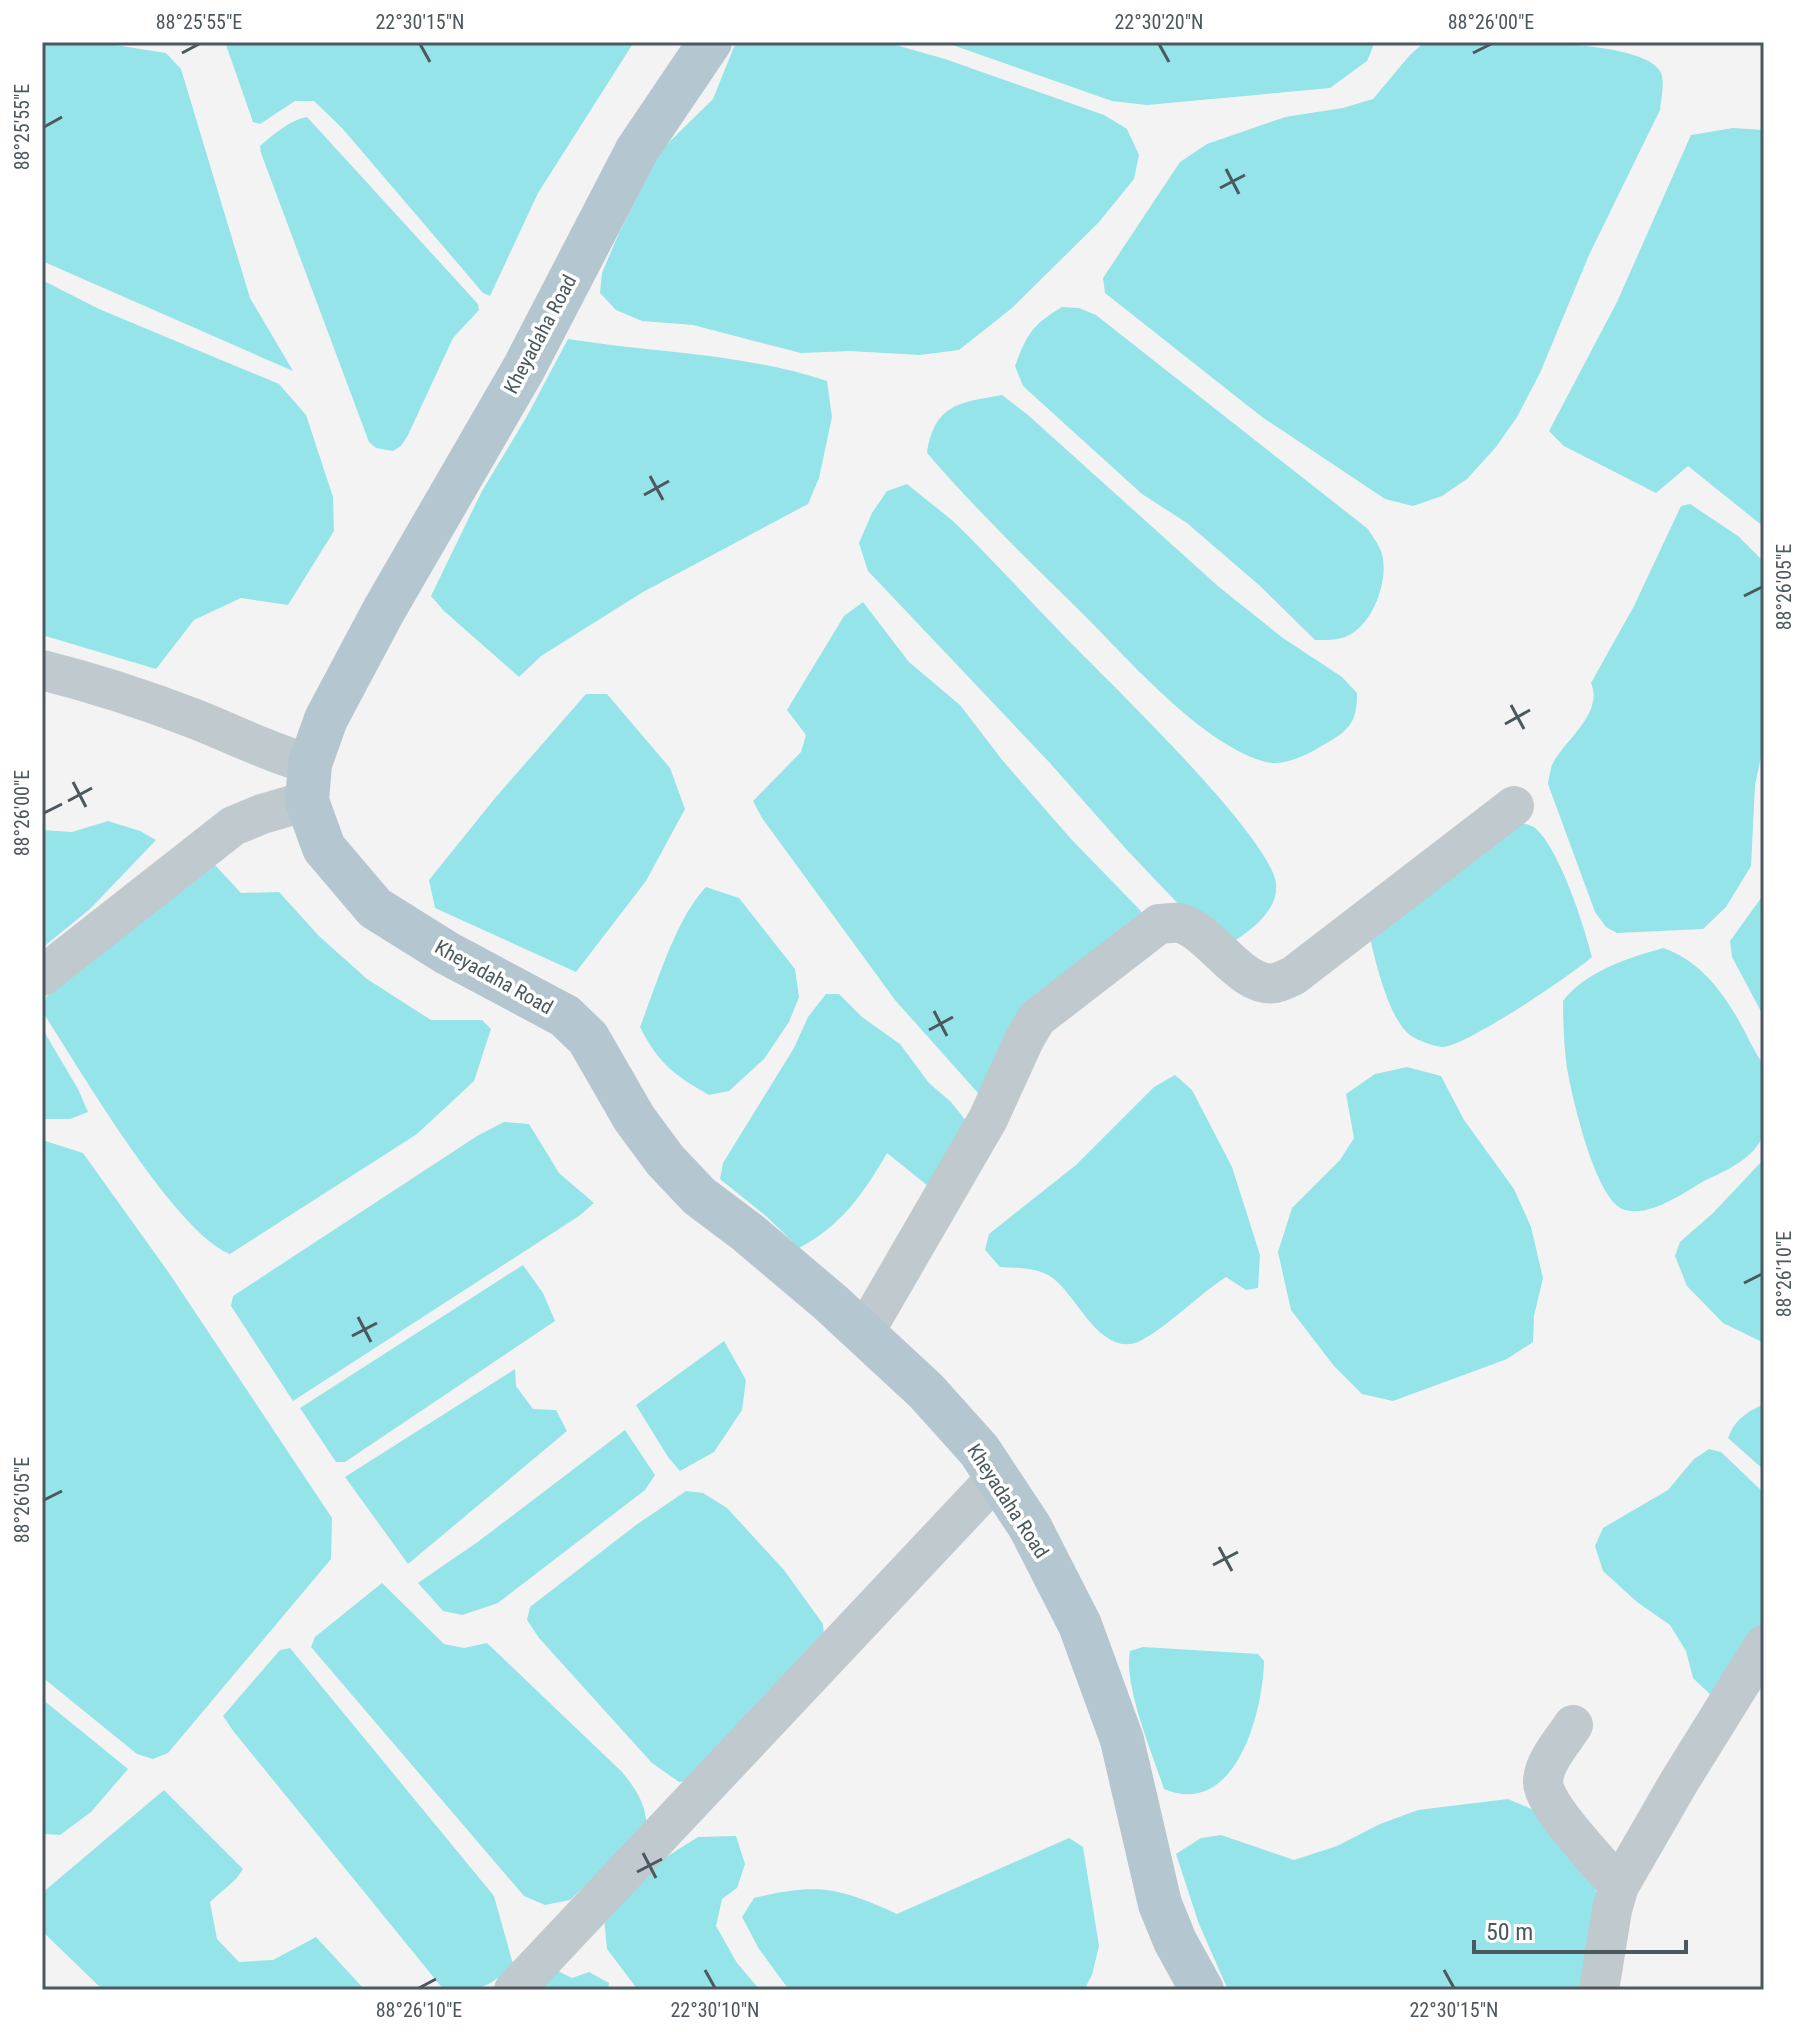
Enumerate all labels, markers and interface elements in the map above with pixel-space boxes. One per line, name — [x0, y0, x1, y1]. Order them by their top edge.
text: 88°25'55"E — [156, 10, 242, 34]
text: 22°30'15"N — [375, 10, 465, 34]
text: 22°30'20"N — [1114, 10, 1204, 34]
text: 88°26'00"E — [1448, 10, 1534, 34]
text: 88°25'55"E — [10, 84, 34, 170]
street label: Kheyadaha Road — [499, 270, 581, 398]
text: 88°26'05"E — [1772, 544, 1796, 630]
text: 88°26'00"E — [10, 770, 34, 856]
street label: Kheyadaha Road — [431, 935, 557, 1019]
text: 88°26'10"E — [1772, 1231, 1796, 1317]
street label: Kheyadaha Road — [962, 1439, 1054, 1563]
text: 88°26'05"E — [10, 1457, 34, 1543]
scale bar — [1474, 1904, 1686, 1954]
text: 50 m — [1486, 1918, 1533, 1946]
text: 88°26'10"E — [376, 1998, 462, 2022]
text: 22°30'10"N — [670, 1998, 760, 2022]
text: 22°30'15"N — [1409, 1998, 1499, 2022]

